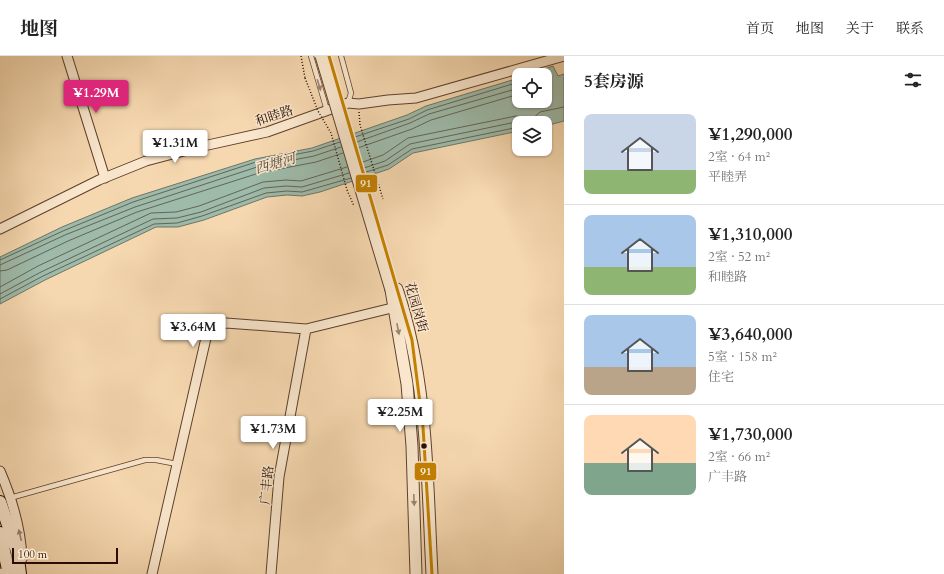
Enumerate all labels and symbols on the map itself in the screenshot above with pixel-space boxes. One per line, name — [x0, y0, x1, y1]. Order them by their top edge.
one-way arrow — [316, 79, 322, 91]
pin: ¥1.29M — [63, 80, 129, 114]
street label: 和睦路 — [253, 101, 296, 131]
pin: ¥1.31M — [142, 130, 208, 164]
water label: 西塘河 — [252, 148, 301, 178]
line badge: 91 — [355, 174, 378, 193]
text: 91 — [360, 176, 372, 191]
street label: 花园岗街 — [400, 280, 432, 335]
pin: ¥3.64M — [160, 314, 226, 348]
one-way arrow — [395, 323, 401, 335]
pin: ¥2.25M — [367, 399, 433, 433]
pin: ¥1.73M — [240, 416, 306, 450]
unlabelled marker — [419, 441, 429, 451]
line badge: 91 — [414, 462, 437, 481]
text: 91 — [420, 464, 432, 479]
street label: 广丰路 — [256, 465, 278, 505]
one-way arrow — [411, 494, 417, 507]
one-way arrow — [17, 529, 23, 541]
scale bar — [12, 546, 118, 565]

